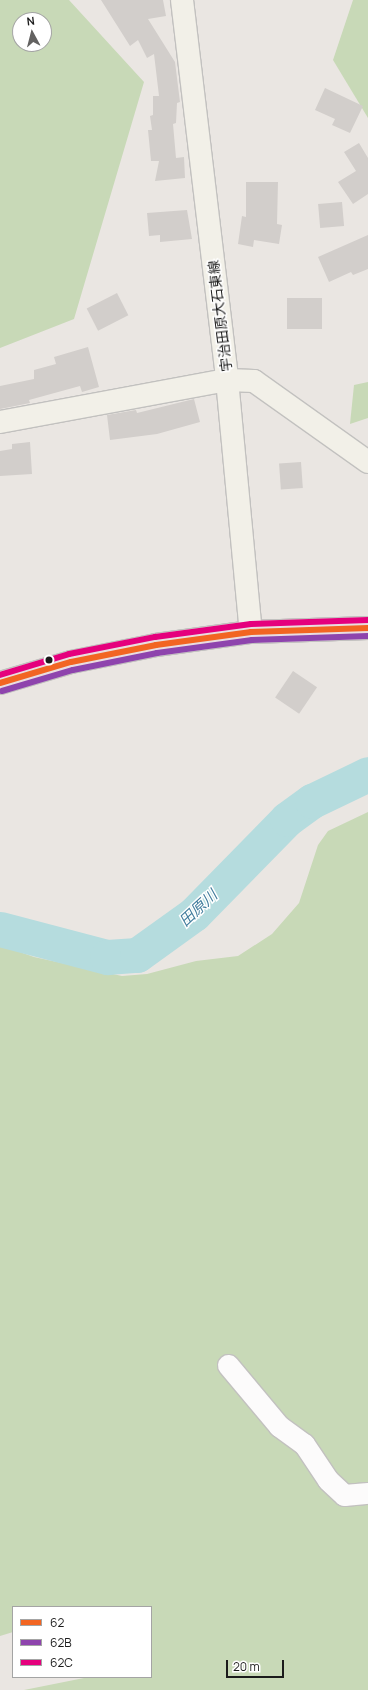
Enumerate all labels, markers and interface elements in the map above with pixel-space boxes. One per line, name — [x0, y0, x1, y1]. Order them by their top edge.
north arrow — [12, 12, 52, 52]
text: N — [26, 13, 35, 29]
street label: 宇治田原大石東線 — [205, 259, 235, 373]
unlabelled marker — [44, 655, 54, 665]
water label: 田原川 — [175, 886, 221, 930]
legend — [12, 1606, 152, 1678]
text: 62 — [50, 1614, 64, 1631]
text: 62B — [50, 1634, 72, 1651]
scale bar — [228, 1652, 286, 1678]
text: 62C — [50, 1654, 73, 1671]
text: 20 m — [233, 1658, 260, 1675]

